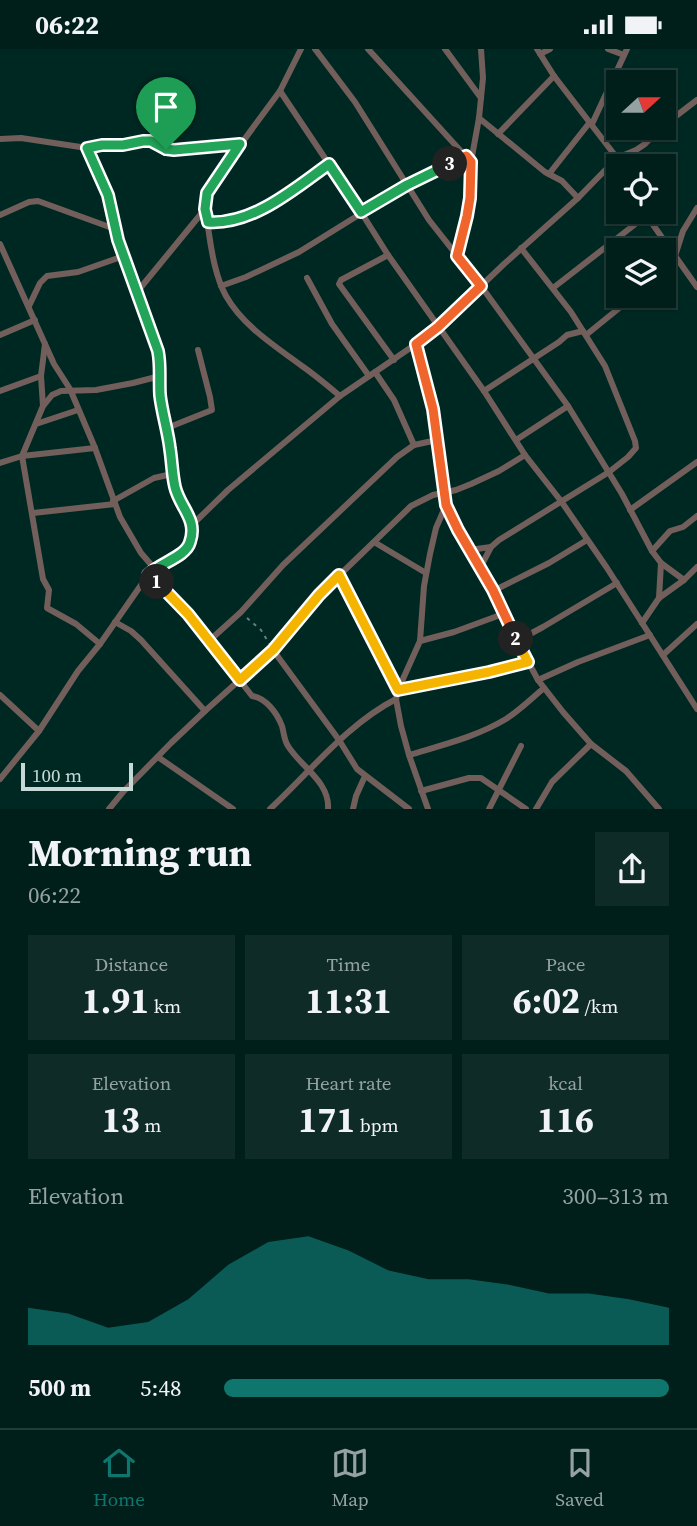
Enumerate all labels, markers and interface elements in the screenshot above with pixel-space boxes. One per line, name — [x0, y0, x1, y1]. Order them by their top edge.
text: 06:22 — [35, 7, 99, 43]
north arrow — [606, 70, 676, 140]
map controls — [606, 70, 676, 308]
pin — [136, 77, 196, 149]
icon: arrive — [147, 88, 185, 126]
pin: 3 — [433, 146, 468, 181]
text: 3 — [444, 150, 455, 176]
button: locate — [606, 154, 676, 224]
button: layers — [606, 238, 676, 308]
pin: 1 — [140, 565, 174, 599]
text: 1 — [151, 568, 162, 594]
pin: 2 — [498, 621, 534, 657]
text: 2 — [510, 625, 521, 651]
scale bar — [21, 759, 133, 791]
text: 100 m — [32, 762, 82, 788]
text: Morning run — [28, 827, 252, 879]
button: share — [595, 832, 669, 906]
text: 06:22 — [28, 879, 81, 911]
text: Distance — [95, 951, 168, 977]
text: Time — [327, 951, 370, 977]
text: Pace — [546, 951, 585, 977]
text: 1.91 — [82, 977, 149, 1025]
text: 11:31 — [305, 977, 392, 1025]
text: 6:02 — [513, 977, 580, 1025]
text: km — [149, 993, 181, 1019]
text: /km — [580, 993, 618, 1019]
text: Elevation — [92, 1070, 171, 1096]
text: Heart rate — [305, 1070, 392, 1096]
text: kcal — [548, 1070, 583, 1096]
text: 13 — [102, 1096, 140, 1144]
text: 171 — [298, 1096, 355, 1144]
text: 116 — [537, 1096, 594, 1144]
text: m — [140, 1112, 161, 1138]
text: bpm — [355, 1112, 399, 1138]
text: Elevation — [28, 1180, 124, 1212]
text: 300–313 m — [562, 1180, 669, 1212]
text: 500 m — [28, 1372, 91, 1404]
text: 5:48 — [140, 1372, 181, 1404]
tab: Home — [93, 1444, 145, 1512]
tab: Map — [331, 1444, 369, 1512]
tab: Saved — [555, 1444, 604, 1512]

